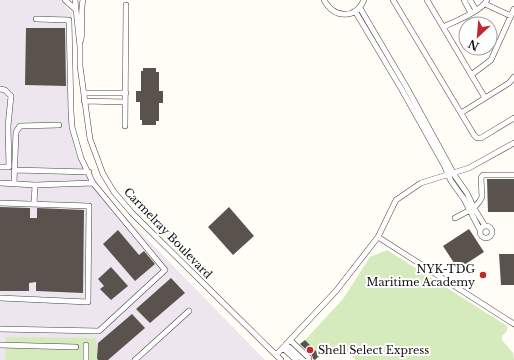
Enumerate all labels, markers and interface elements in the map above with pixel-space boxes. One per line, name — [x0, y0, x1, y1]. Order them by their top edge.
north arrow — [458, 16, 498, 56]
text: N — [465, 36, 481, 54]
street label: Carmelray Boulevard — [121, 185, 215, 282]
place label: NYK-TDG Maritime Academy — [367, 262, 475, 289]
marker: NYK-TDG Maritime Academy — [478, 270, 488, 280]
place label: Shell Select Express — [318, 343, 429, 357]
marker: Shell Select Express — [305, 345, 315, 355]

